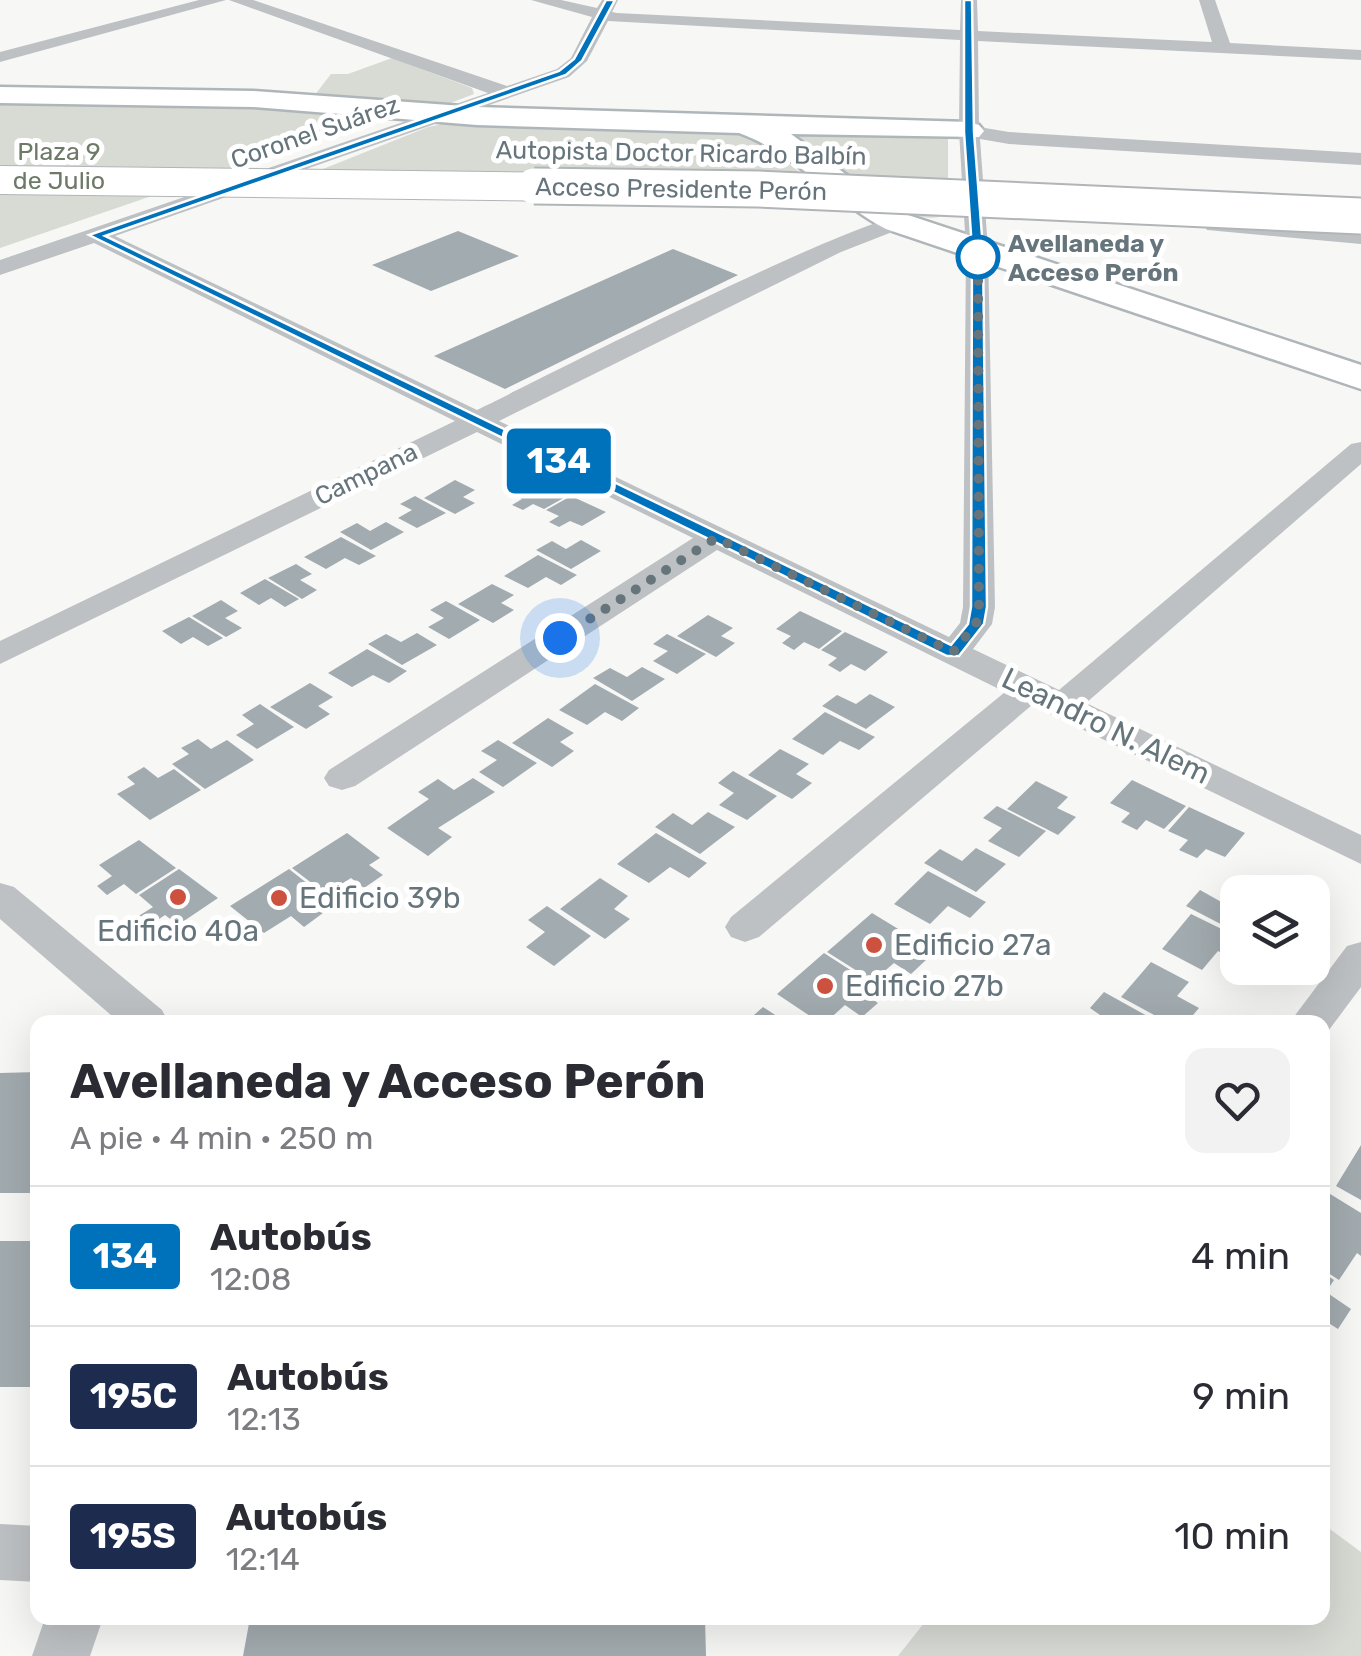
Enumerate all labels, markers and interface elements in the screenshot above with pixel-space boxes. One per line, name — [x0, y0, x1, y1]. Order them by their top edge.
street label: Coronel Suárez — [227, 90, 403, 174]
street label: Autopista Doctor Ricardo Balbín — [495, 135, 867, 171]
park label: Plaza 9 de Julio — [13, 137, 105, 195]
street label: Acceso Presidente Perón — [535, 172, 827, 206]
place label: Avellaneda y Acceso Perón — [1008, 229, 1179, 287]
marker: Avellaneda y Acceso Perón — [957, 236, 999, 278]
line badge: 134 — [502, 428, 616, 494]
street label: Campana — [310, 437, 422, 511]
text: 134 — [527, 440, 591, 482]
your location — [535, 613, 585, 663]
street label: Leandro N. Alem — [996, 660, 1216, 792]
map controls — [1220, 875, 1330, 985]
button: layers — [1220, 875, 1330, 985]
place label: Edificio 39b — [299, 880, 461, 916]
marker: Edificio 40a — [167, 886, 189, 908]
marker: Edificio 39b — [268, 887, 290, 909]
place label: Edificio 40a — [97, 913, 259, 949]
place label: Edificio 27a — [894, 927, 1052, 963]
marker: Edificio 27a — [863, 934, 885, 956]
place label: Edificio 27b — [845, 968, 1004, 1004]
marker: Edificio 27b — [814, 975, 836, 997]
button: heart — [1185, 1048, 1290, 1153]
text: Avellaneda y Acceso Perón — [70, 1053, 706, 1110]
text: A pie · 4 min · 250 m — [70, 1119, 373, 1157]
text: Autobús — [210, 1214, 372, 1260]
text: 4 min — [1191, 1233, 1290, 1279]
text: 134 — [93, 1235, 157, 1277]
text: 12:08 — [210, 1260, 291, 1298]
text: Autobús — [227, 1354, 389, 1400]
text: 9 min — [1192, 1373, 1290, 1419]
text: 195C — [90, 1375, 177, 1417]
text: 12:13 — [227, 1400, 301, 1438]
text: Autobús — [226, 1494, 387, 1540]
text: 10 min — [1174, 1513, 1290, 1559]
text: 195S — [90, 1515, 176, 1557]
text: 12:14 — [226, 1540, 300, 1578]

